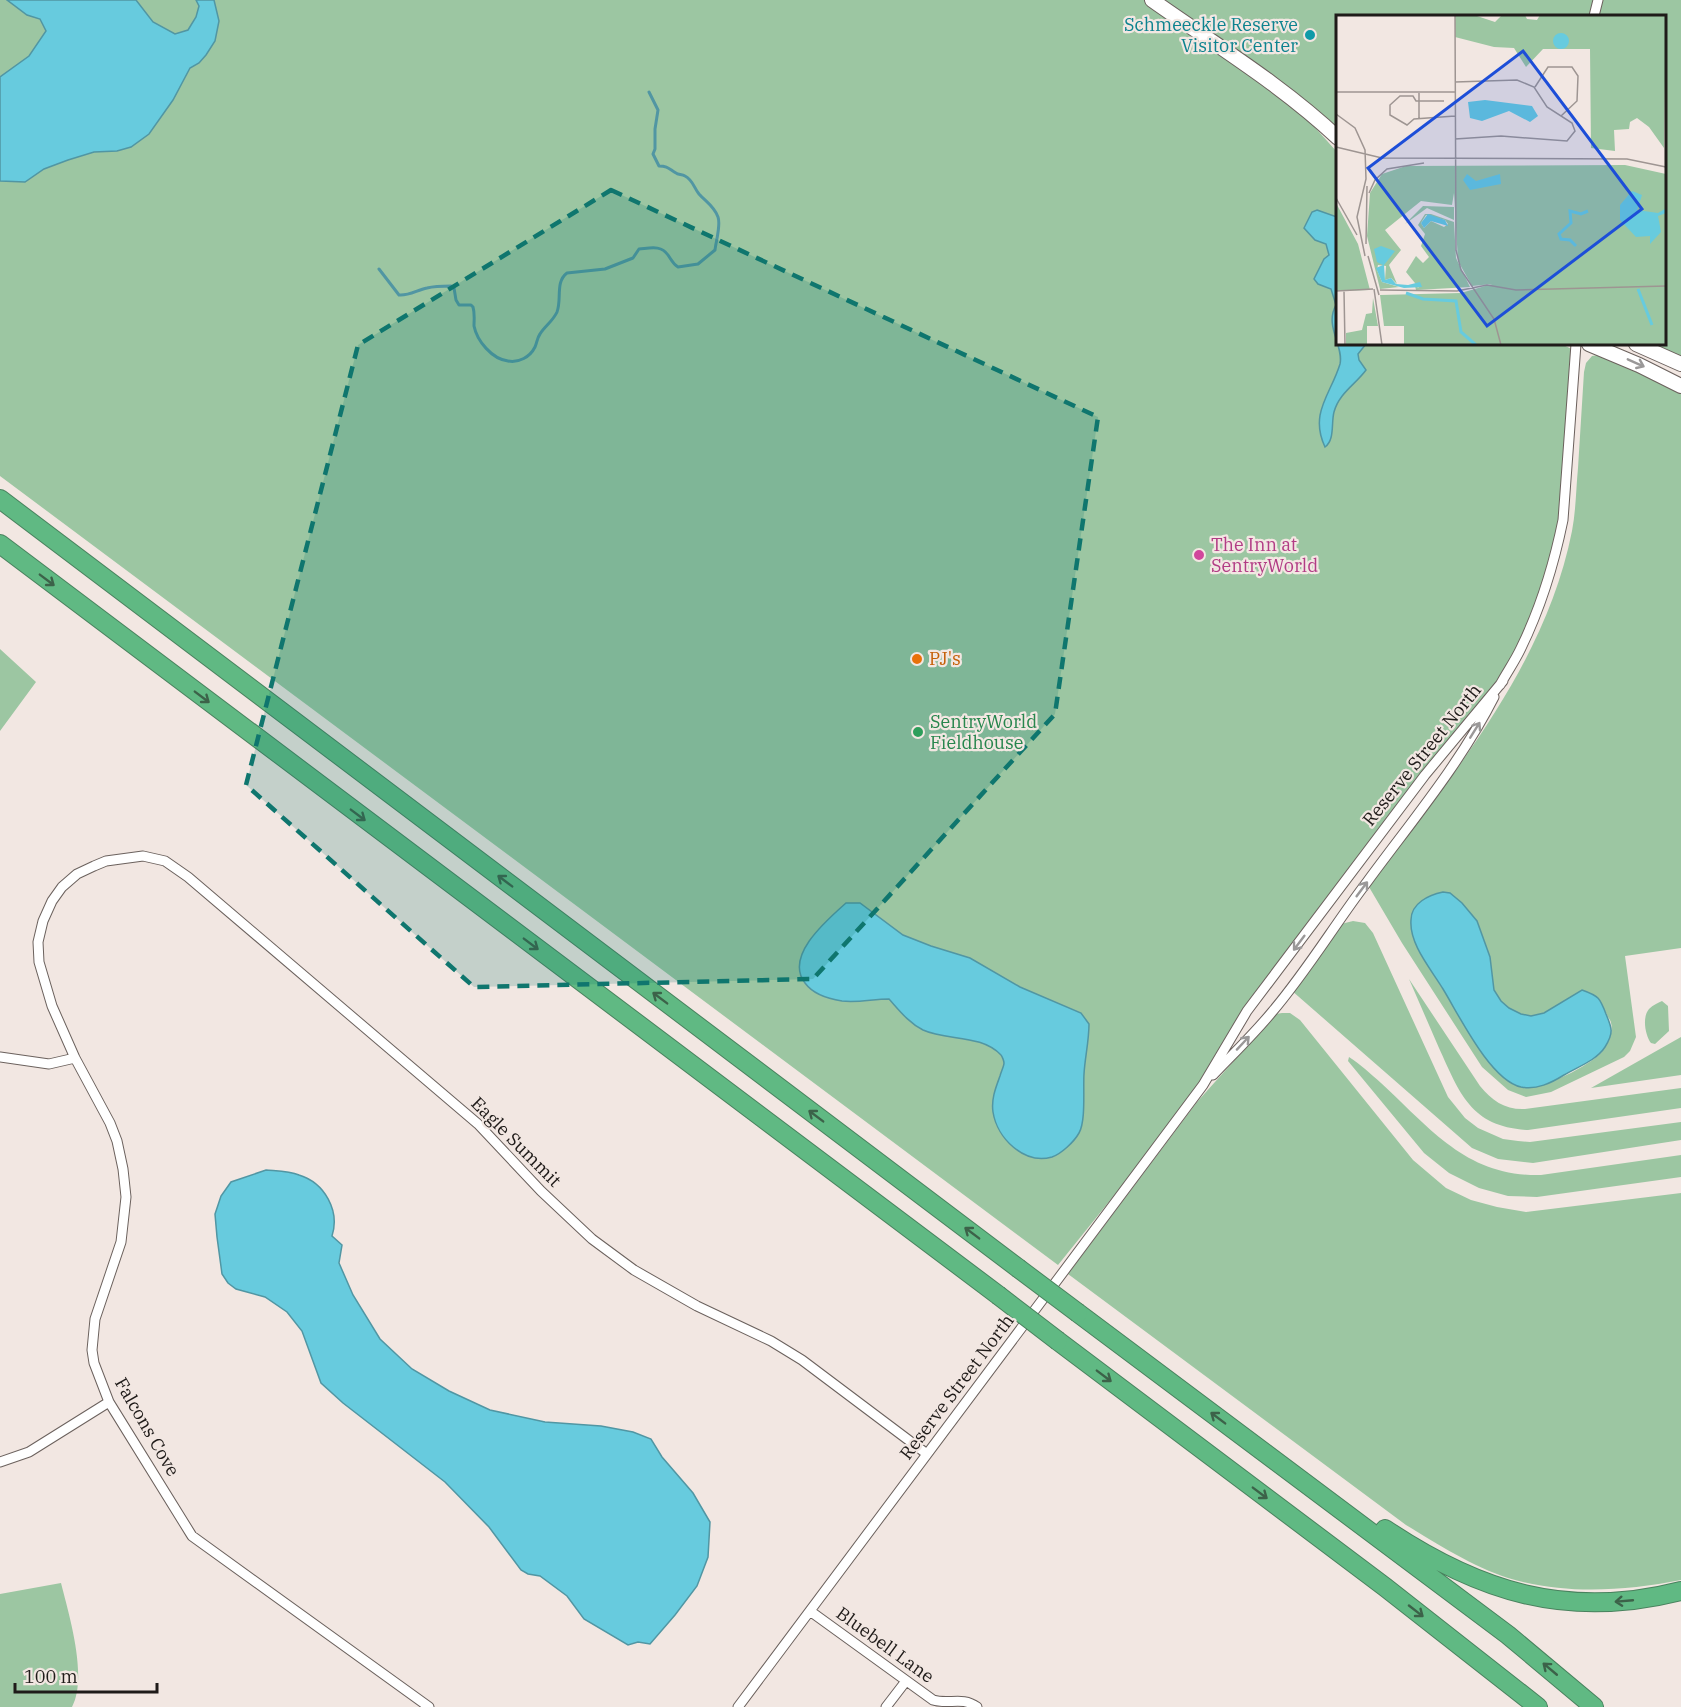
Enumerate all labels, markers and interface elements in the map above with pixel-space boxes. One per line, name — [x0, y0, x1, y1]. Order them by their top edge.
place label: Schmeeckle Reserve Visitor Center — [1124, 13, 1298, 57]
inset map — [1336, 15, 1666, 345]
marker: Schmeeckle Reserve Visitor Center — [1303, 28, 1317, 42]
one-way arrow — [1626, 358, 1644, 369]
place label: The Inn at SentryWorld — [1211, 533, 1318, 577]
marker: The Inn at SentryWorld — [1192, 548, 1206, 562]
one-way arrow — [38, 573, 54, 586]
place label: PJ's — [929, 647, 961, 670]
marker: PJ's — [910, 652, 924, 666]
street label: Reserve Street North — [1357, 679, 1486, 830]
one-way arrow — [194, 691, 210, 704]
place label: SentryWorld Fieldhouse — [930, 710, 1037, 754]
one-way arrow — [1470, 722, 1482, 739]
marker: SentryWorld Fieldhouse — [911, 725, 925, 739]
one-way arrow — [350, 808, 366, 821]
one-way arrow — [497, 875, 513, 887]
one-way arrow — [1355, 881, 1368, 897]
one-way arrow — [1293, 934, 1305, 950]
one-way arrow — [522, 938, 538, 951]
one-way arrow — [653, 992, 669, 1005]
one-way arrow — [1236, 1036, 1250, 1051]
street label: Eagle Summit — [466, 1092, 566, 1192]
one-way arrow — [808, 1110, 824, 1123]
one-way arrow — [964, 1227, 980, 1240]
street label: Reserve Street North — [894, 1309, 1019, 1464]
one-way arrow — [1096, 1370, 1112, 1382]
street label: Falcons Cove — [110, 1373, 185, 1480]
one-way arrow — [1210, 1412, 1226, 1425]
one-way arrow — [1252, 1487, 1268, 1500]
one-way arrow — [1614, 1596, 1634, 1607]
street label: Bluebell Lane — [832, 1601, 939, 1688]
one-way arrow — [1407, 1604, 1423, 1617]
scale bar — [15, 1656, 158, 1694]
one-way arrow — [1542, 1662, 1558, 1675]
text: 100 m — [24, 1665, 78, 1688]

